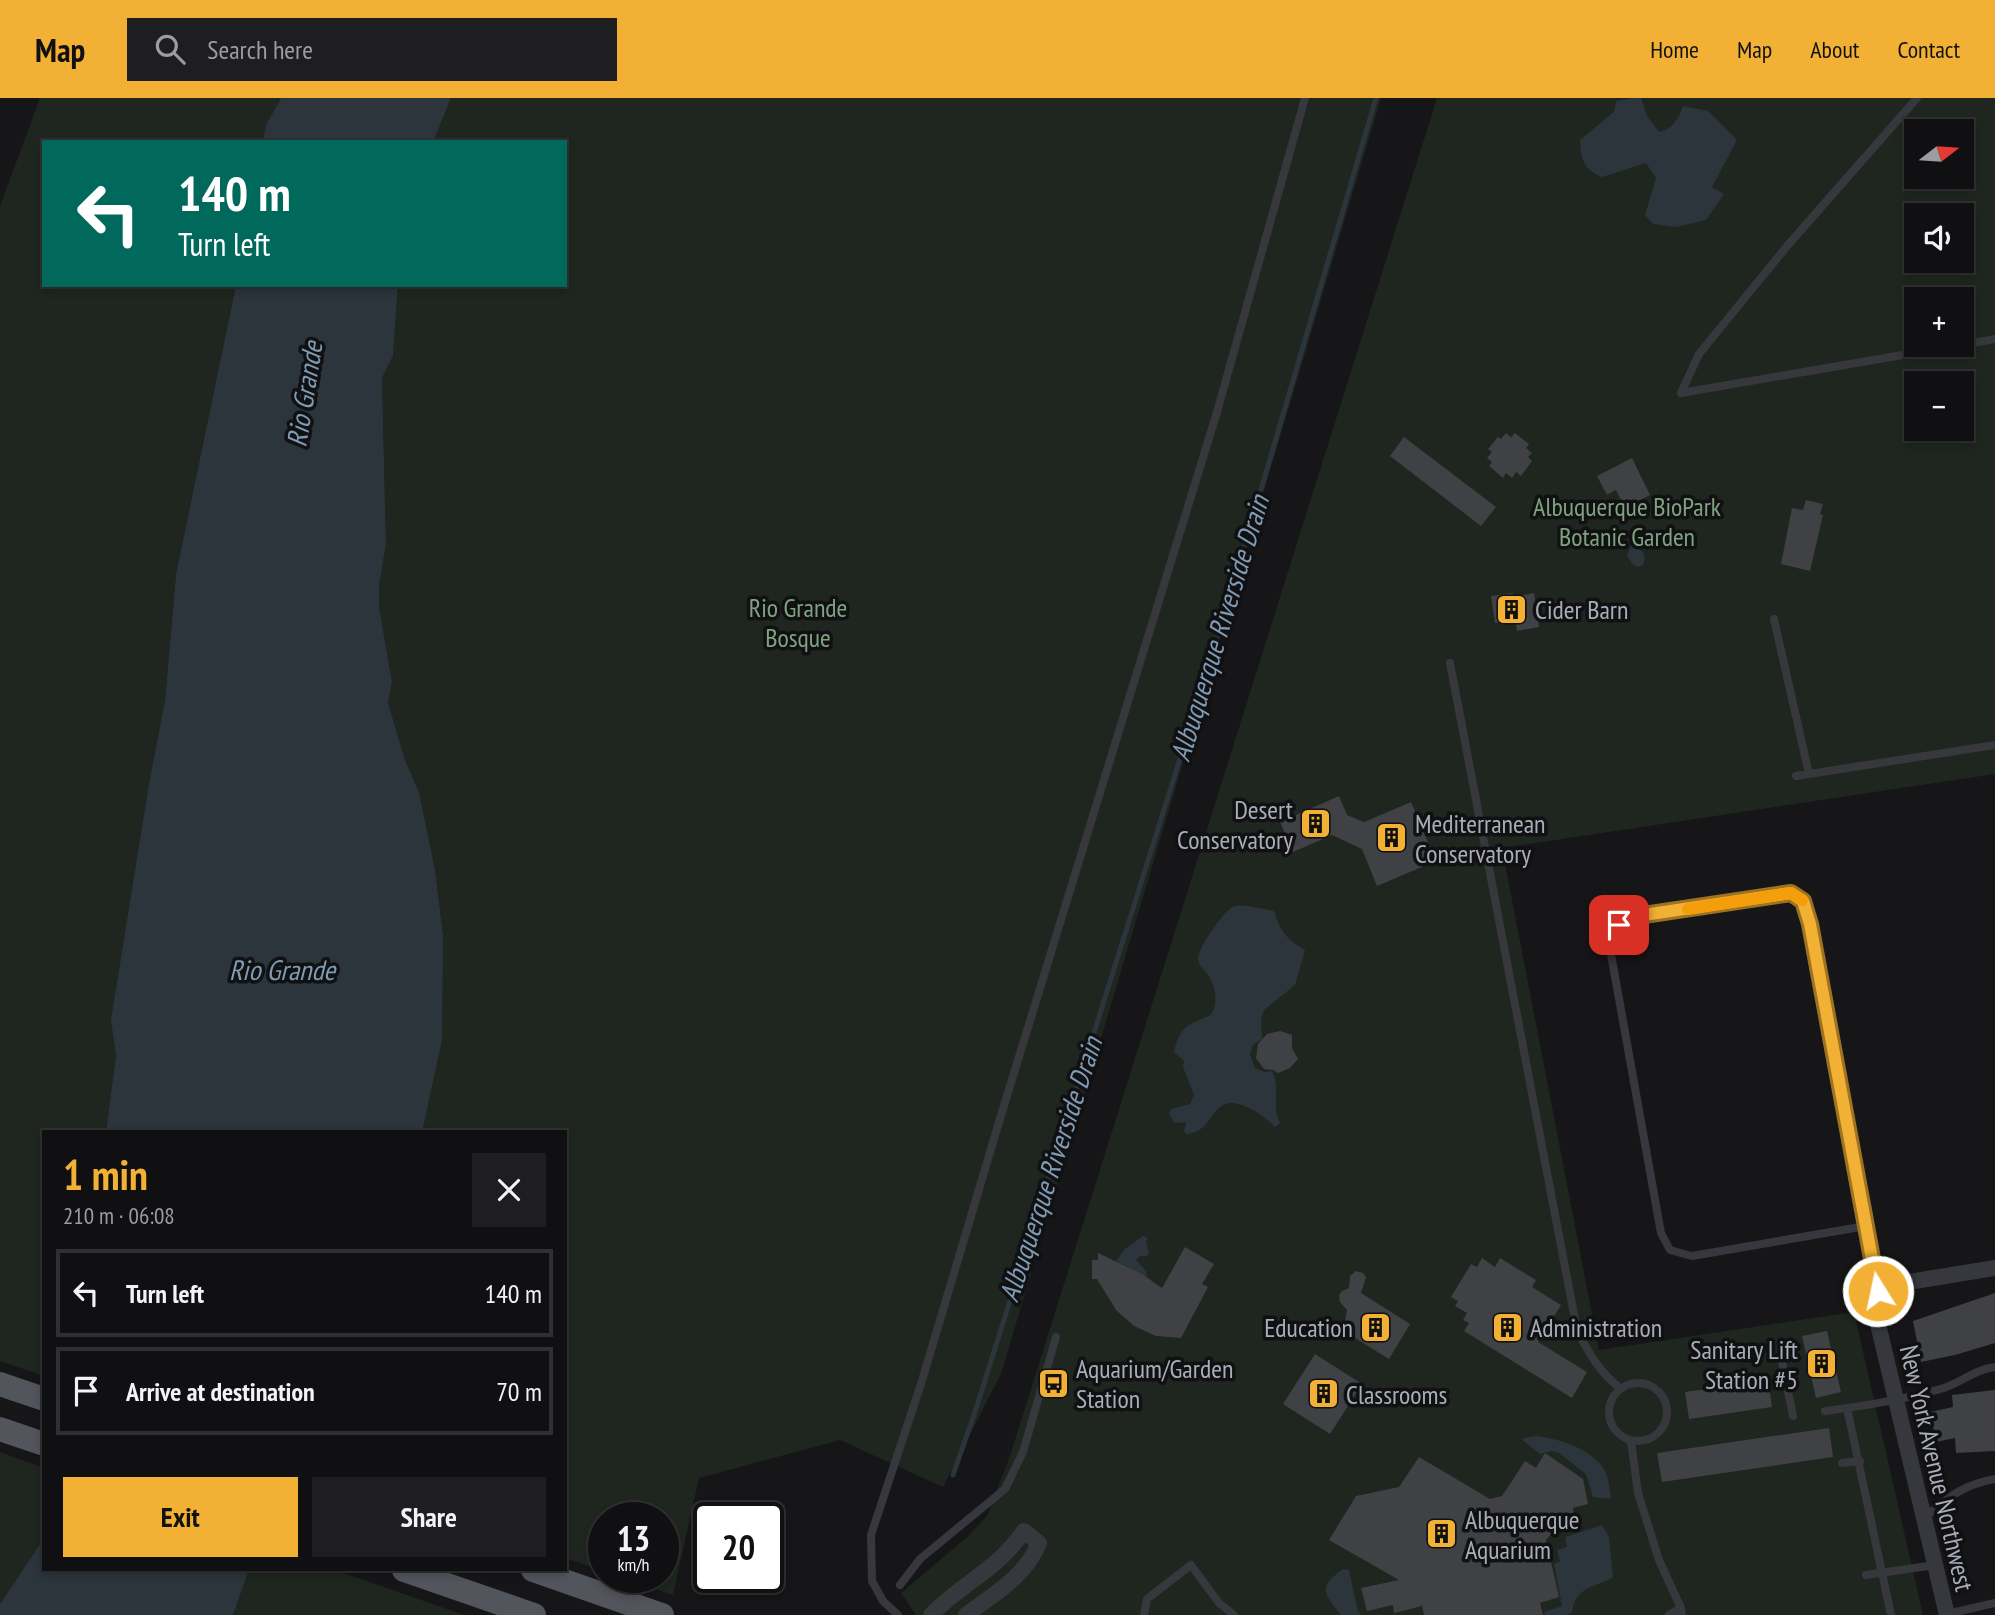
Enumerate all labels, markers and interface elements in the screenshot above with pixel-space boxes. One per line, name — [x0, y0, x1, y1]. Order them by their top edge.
search box — [127, 18, 617, 81]
text: Map — [35, 28, 85, 71]
icon: search — [151, 30, 189, 68]
text: Search here — [207, 33, 313, 66]
text: Home — [1650, 34, 1699, 65]
text: Map — [1737, 34, 1772, 65]
text: About — [1810, 34, 1859, 65]
text: Contact — [1897, 34, 1960, 65]
north arrow — [1904, 119, 1974, 189]
map controls — [1904, 119, 1974, 441]
text: 140 m — [178, 161, 291, 225]
icon: left — [63, 168, 154, 259]
button: sound — [1904, 203, 1974, 273]
text: Turn left — [178, 223, 270, 265]
button: + — [1904, 287, 1974, 357]
water label: Rio Grande — [277, 336, 331, 449]
button: − — [1904, 371, 1974, 441]
water label: Albuquerque Riverside Drain — [1161, 489, 1278, 765]
park label: Albuquerque BioPark Botanic Garden — [1533, 490, 1721, 553]
park label: Rio Grande Bosque — [749, 591, 847, 654]
building icon: Cider Barn — [1495, 592, 1529, 626]
place label: Cider Barn — [1535, 593, 1628, 626]
place label: Desert Conservatory — [1177, 793, 1293, 856]
building icon: Desert Conservatory — [1299, 807, 1333, 841]
place label: Mediterranean Conservatory — [1415, 807, 1546, 870]
building icon: Mediterranean Conservatory — [1375, 821, 1409, 855]
pin — [1589, 895, 1649, 955]
icon: arrive — [1600, 906, 1638, 944]
water label: Rio Grande — [229, 951, 338, 988]
water label: Albuquerque Riverside Drain — [990, 1030, 1111, 1306]
text: 1 min — [63, 1147, 148, 1202]
button: close — [472, 1153, 546, 1227]
text: 210 m · 06:08 — [63, 1201, 175, 1230]
position arrow — [1841, 1254, 1915, 1328]
icon: left — [67, 1274, 105, 1312]
text: Turn left — [126, 1277, 204, 1310]
text: 140 m — [484, 1277, 542, 1310]
building icon: Education — [1359, 1310, 1393, 1344]
building icon: Administration — [1490, 1310, 1524, 1344]
place label: Education — [1264, 1311, 1353, 1344]
place label: Administration — [1530, 1311, 1662, 1344]
place label: Sanitary Lift Station #5 — [1690, 1333, 1798, 1396]
street label: New York Avenue Northwest — [1893, 1342, 1981, 1594]
building icon: Sanitary Lift Station #5 — [1804, 1347, 1838, 1381]
place label: Aquarium/Garden Station — [1076, 1352, 1233, 1415]
bus stop icon: Aquarium/Garden Station — [1036, 1366, 1070, 1400]
icon: arrive — [67, 1372, 105, 1410]
text: Arrive at destination — [126, 1375, 315, 1408]
text: 70 m — [496, 1375, 542, 1408]
building icon: Classrooms — [1306, 1377, 1340, 1411]
place label: Classrooms — [1346, 1378, 1447, 1411]
button: Exit — [63, 1477, 298, 1557]
button: Share — [312, 1477, 546, 1557]
speed limit sign: 20 — [693, 1502, 784, 1593]
place label: Albuquerque Aquarium — [1465, 1503, 1580, 1566]
text: 13 — [617, 1515, 650, 1561]
building icon: Albuquerque Aquarium — [1425, 1517, 1459, 1551]
text: km/h — [618, 1553, 649, 1576]

